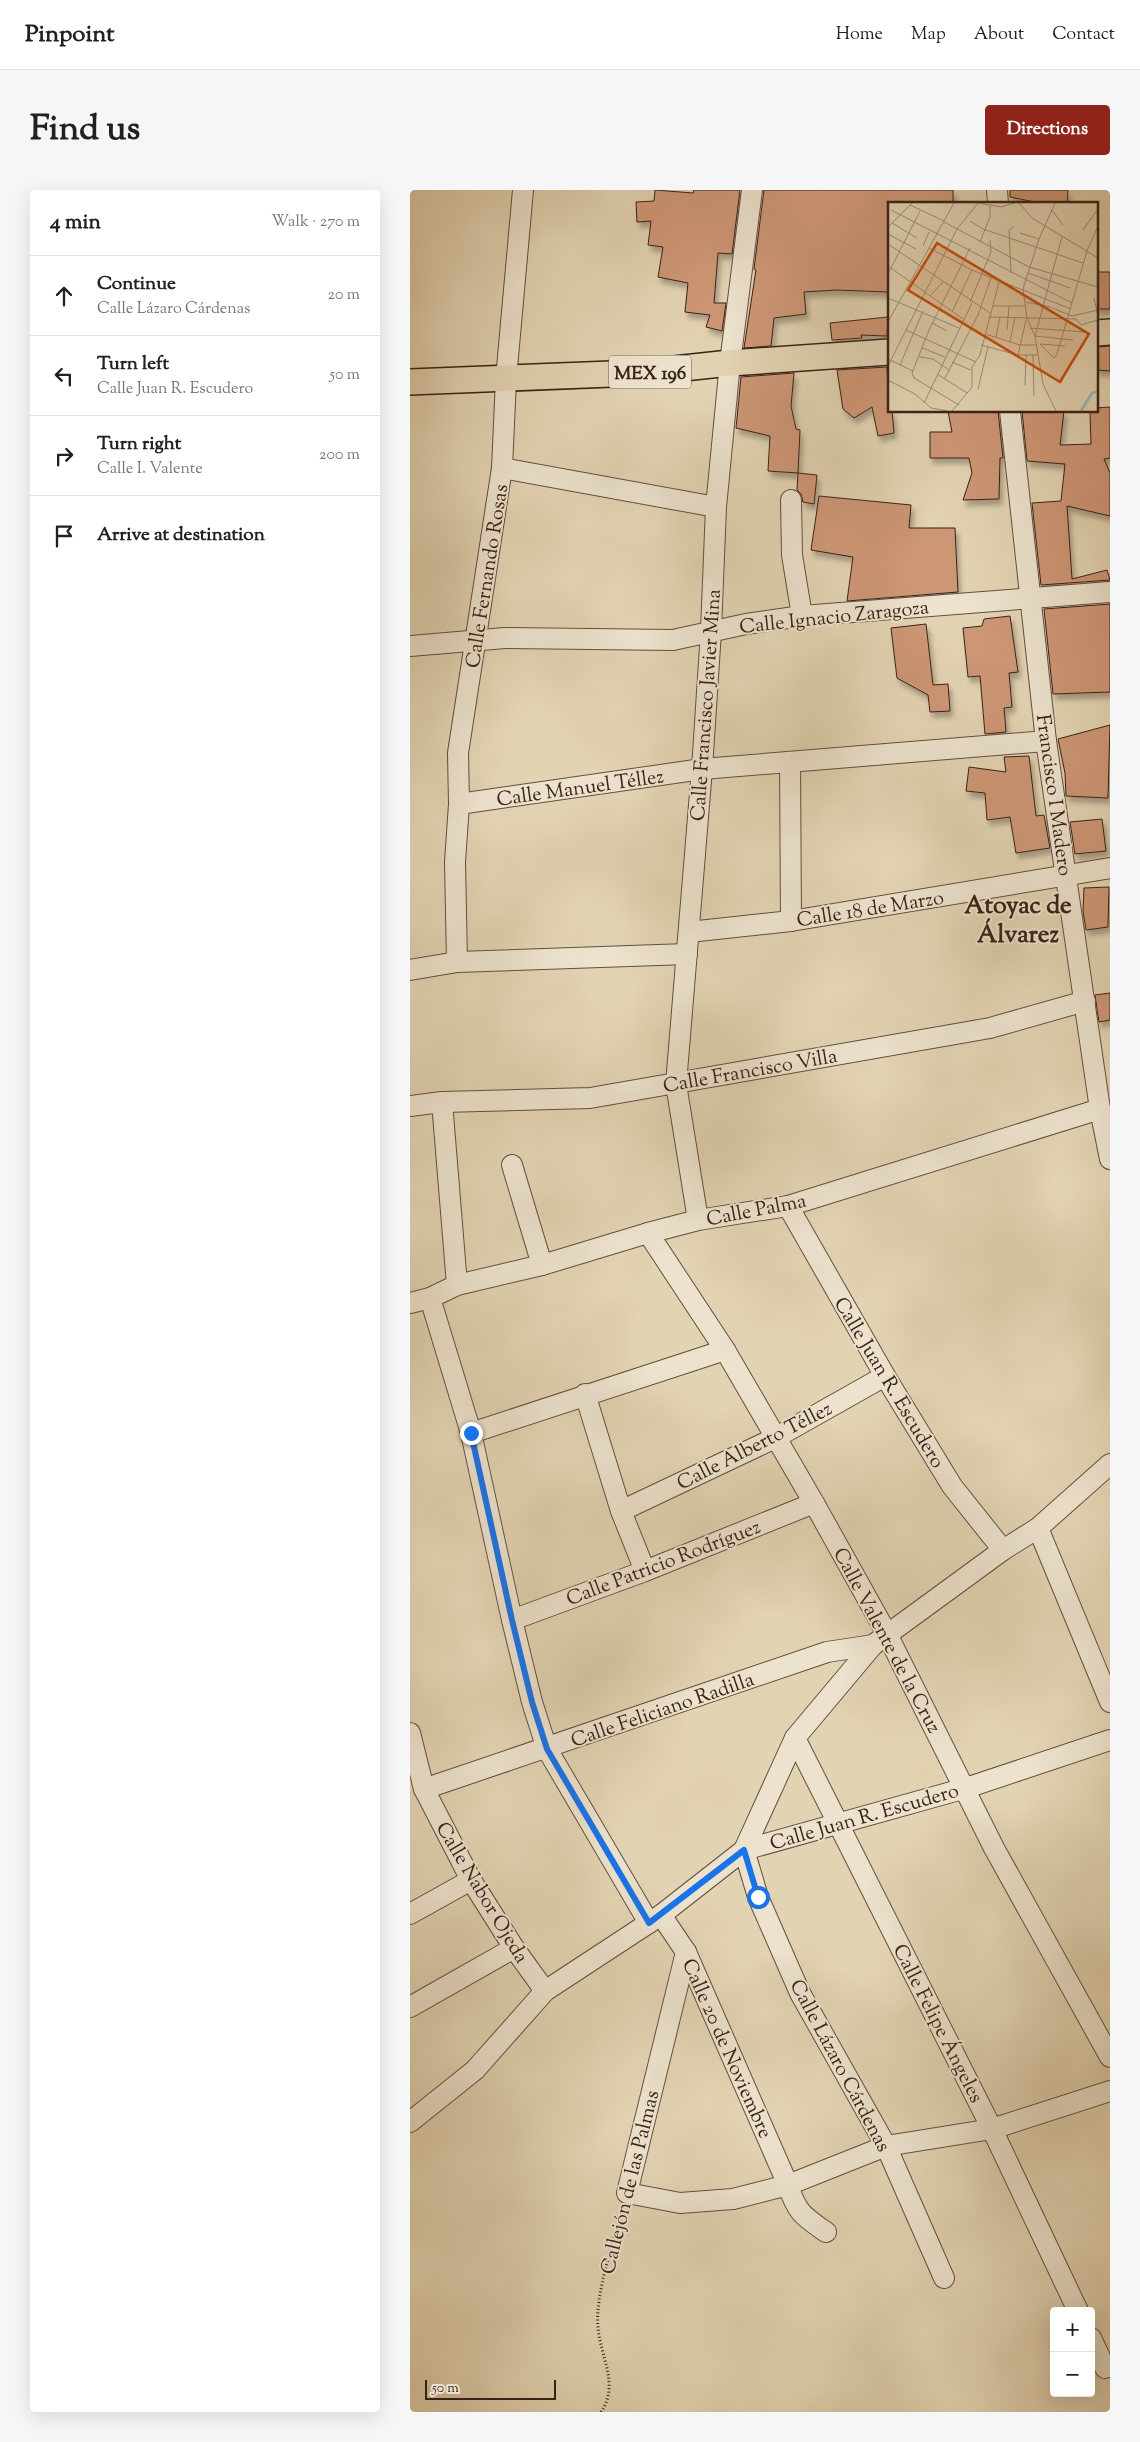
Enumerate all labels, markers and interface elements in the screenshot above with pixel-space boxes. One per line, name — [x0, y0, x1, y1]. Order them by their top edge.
text: Pinpoint — [25, 18, 114, 52]
text: Home — [836, 22, 883, 48]
text: Map — [911, 22, 946, 48]
text: About — [974, 22, 1024, 48]
text: Contact — [1052, 22, 1115, 48]
text: Find us — [30, 105, 140, 156]
button: Directions — [985, 105, 1110, 155]
inset map — [888, 202, 1098, 412]
text: 4 min — [50, 208, 101, 238]
text: Walk · 270 m — [271, 211, 360, 234]
text: Continue — [97, 271, 176, 298]
icon: ahead — [50, 282, 78, 310]
text: 20 m — [327, 284, 360, 307]
text: Calle Lázaro Cárdenas — [97, 298, 250, 321]
text: Turn left — [97, 351, 169, 378]
road number: MEX 196 — [609, 356, 691, 388]
icon: left — [50, 362, 78, 390]
text: 50 m — [329, 364, 360, 387]
text: Calle Juan R. Escudero — [97, 378, 253, 401]
text: Turn right — [97, 431, 181, 458]
icon: right — [50, 442, 78, 470]
text: 200 m — [319, 444, 360, 467]
text: Calle I. Valente — [97, 458, 203, 481]
street label: Calle Fernando Rosas — [460, 482, 517, 670]
icon: arrive — [50, 522, 78, 550]
text: Arrive at destination — [97, 522, 265, 549]
street label: Calle Francisco Javier Mina — [685, 588, 730, 822]
street label: Calle Ignacio Zaragoza — [738, 594, 931, 643]
street label: Francisco I Madero — [1027, 713, 1078, 878]
street label: Calle Manuel Téllez — [495, 763, 666, 816]
street label: Calle 18 de Marzo — [795, 885, 946, 936]
district label: Atoyac de Álvarez — [964, 889, 1072, 954]
street label: Calle Francisco Villa — [661, 1043, 840, 1102]
street label: Calle Palma — [704, 1188, 809, 1235]
street label: Calle Juan R. Escudero — [825, 1292, 951, 1474]
street label: Calle Alberto Téllez — [672, 1396, 838, 1499]
route end — [460, 1422, 483, 1445]
street label: Calle Patricio Rodríguez — [562, 1514, 765, 1615]
street label: Calle Valente de la Cruz — [824, 1543, 947, 1739]
street label: Calle Feliciano Radilla — [567, 1666, 758, 1756]
street label: Calle Juan R. Escudero — [767, 1778, 963, 1859]
street label: Calle Nabor Ojeda — [427, 1817, 535, 1970]
route start — [747, 1886, 770, 1909]
street label: Calle Felipe Ángeles — [884, 1939, 990, 2109]
street label: Calle 20 de Noviembre — [673, 1955, 778, 2144]
street label: Calle Lázaro Cárdenas — [781, 1975, 897, 2158]
street label: Callejón de las Palmas — [595, 2087, 668, 2278]
map controls — [1050, 2307, 1095, 2397]
button: + — [1050, 2307, 1095, 2352]
button: − — [1050, 2352, 1095, 2397]
scale bar — [425, 2377, 556, 2400]
text: 50 m — [432, 2379, 459, 2399]

